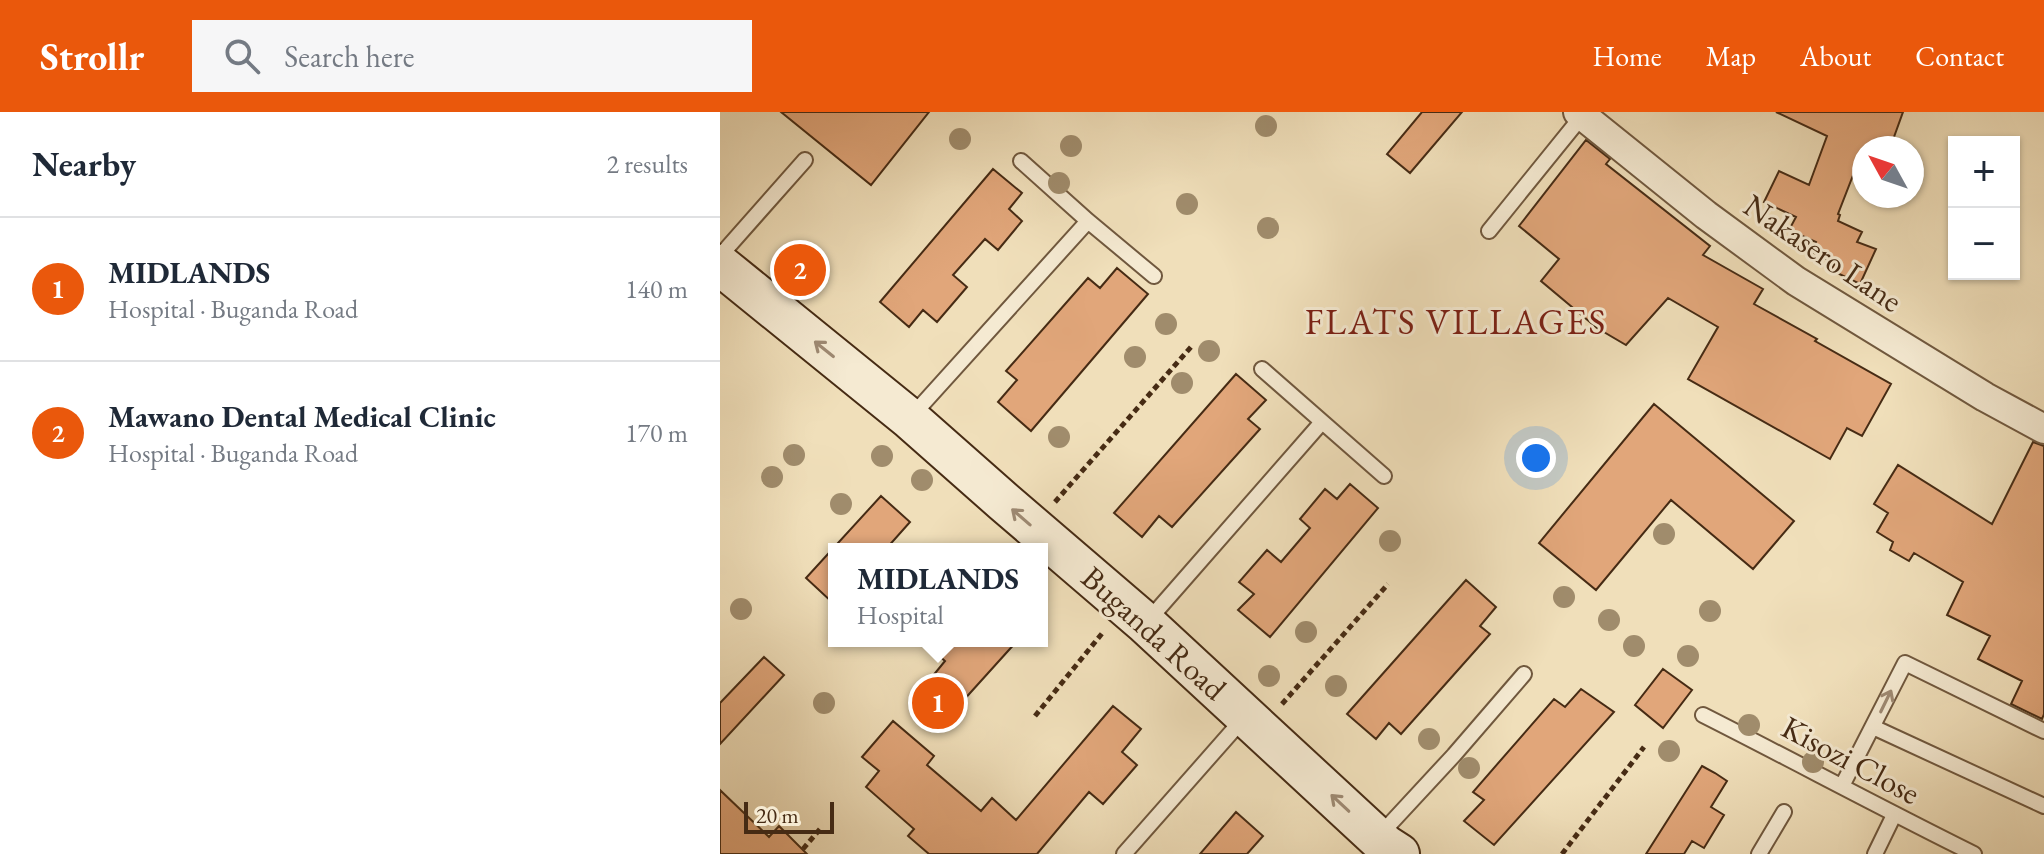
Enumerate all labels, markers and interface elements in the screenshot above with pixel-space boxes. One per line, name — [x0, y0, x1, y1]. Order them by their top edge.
search box — [192, 20, 752, 92]
text: Strollr — [40, 32, 144, 81]
icon: search — [220, 34, 264, 78]
text: Search here — [284, 37, 414, 76]
text: Home — [1592, 38, 1662, 74]
text: Map — [1706, 38, 1756, 74]
text: About — [1800, 38, 1871, 74]
text: Contact — [1915, 38, 2004, 74]
north arrow — [1852, 136, 1924, 208]
map controls — [1948, 136, 2020, 280]
button: + — [1948, 136, 2020, 208]
text: Nearby — [32, 142, 136, 186]
text: 2 results — [607, 147, 688, 181]
street label: Nakasero Lane — [1736, 185, 1910, 321]
button: − — [1948, 208, 2020, 280]
pin: 2 — [774, 240, 826, 300]
text: MIDLANDS — [108, 253, 270, 292]
text: 1 — [51, 272, 65, 306]
text: 140 m — [625, 272, 688, 306]
text: Hospital · Buganda Road — [108, 292, 358, 326]
district label: FLATS VILLAGES — [1305, 298, 1607, 345]
one-way arrow — [814, 340, 834, 358]
text: Mawano Dental Medical Clinic — [108, 397, 496, 436]
text: 2 — [51, 416, 65, 450]
text: 170 m — [625, 416, 688, 450]
text: Hospital · Buganda Road — [108, 436, 358, 470]
your location — [1516, 438, 1556, 478]
one-way arrow — [1012, 508, 1032, 526]
popup — [828, 543, 1048, 647]
street label: Buganda Road — [1072, 557, 1236, 710]
text: MIDLANDS — [857, 559, 1019, 598]
text: Hospital — [857, 598, 944, 632]
pin: 1 — [912, 673, 964, 733]
one-way arrow — [1879, 689, 1894, 713]
street label: Kisozi Close — [1775, 706, 1927, 814]
one-way arrow — [1330, 794, 1350, 813]
scale bar — [744, 798, 834, 834]
text: 20 m — [756, 801, 799, 830]

